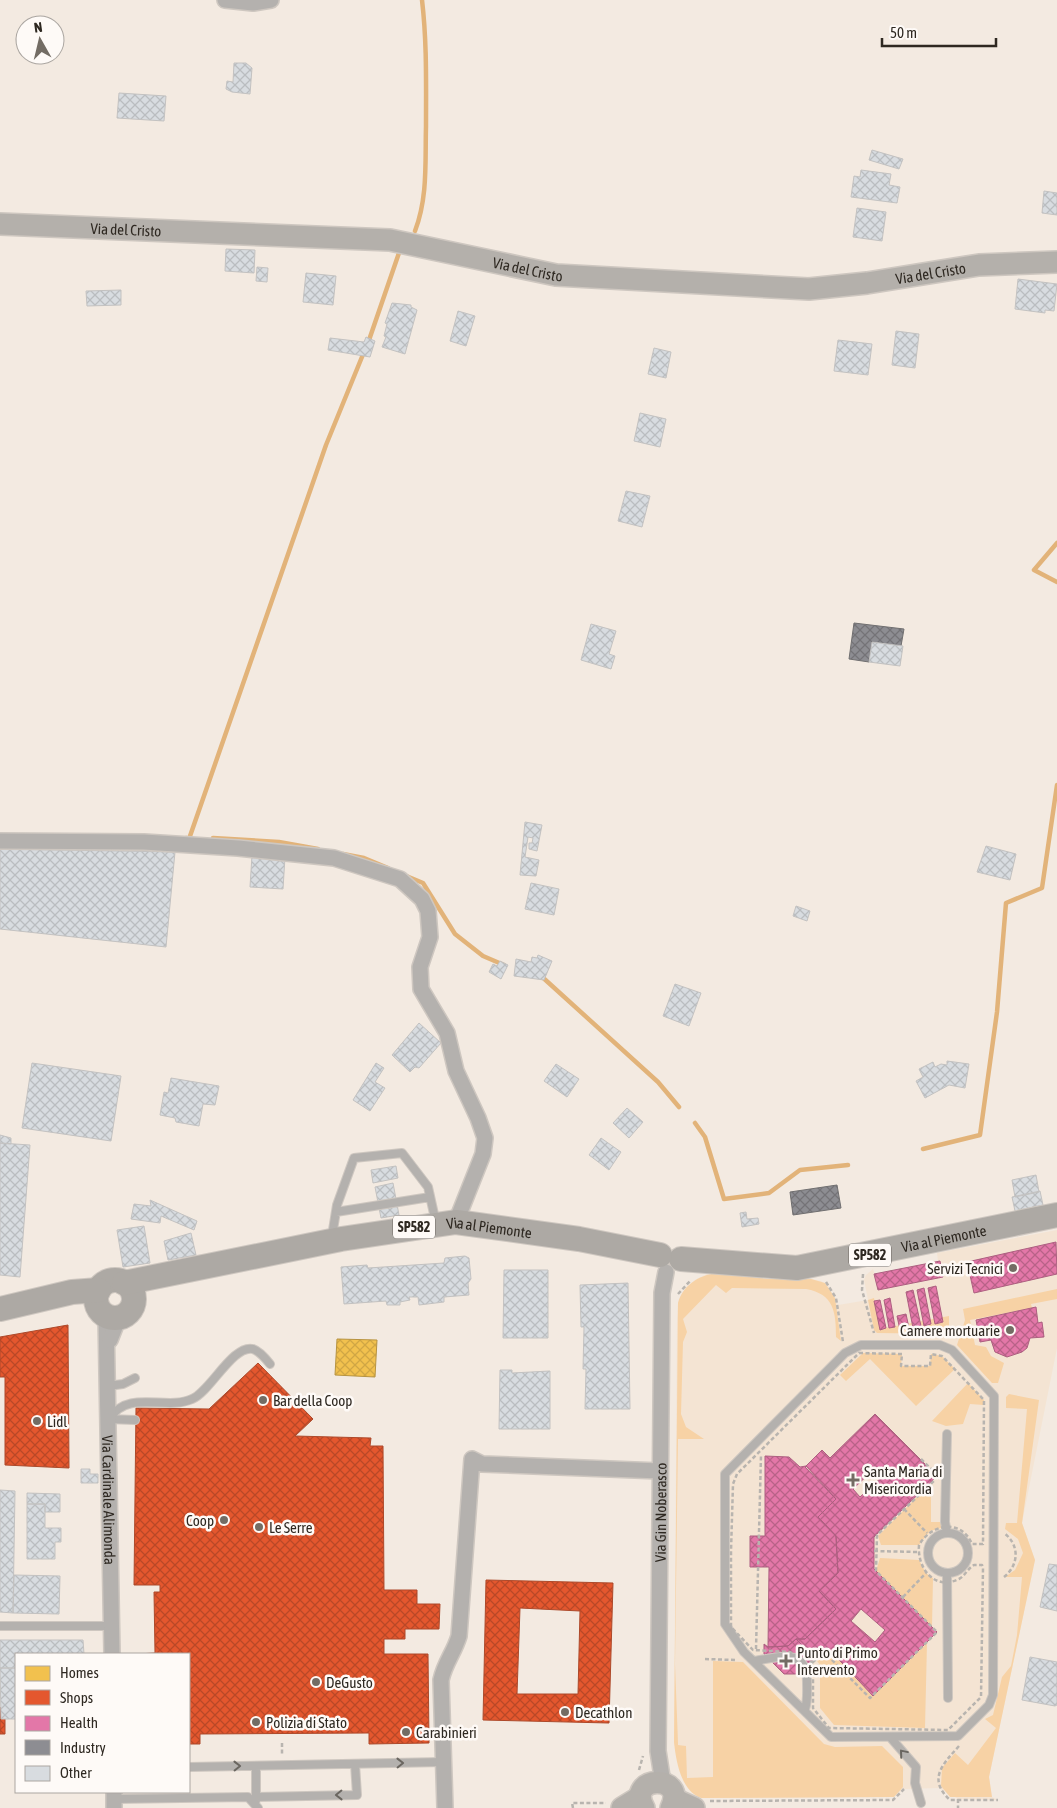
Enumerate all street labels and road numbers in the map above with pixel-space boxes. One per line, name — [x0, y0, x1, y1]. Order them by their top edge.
street label: Via del Cristo — [90, 219, 162, 239]
street label: Via del Cristo — [491, 253, 563, 284]
street label: Via del Cristo — [894, 259, 967, 287]
street label: Via al Piemonte — [445, 1213, 533, 1241]
road number: SP582 — [393, 1216, 435, 1238]
street label: Via al Piemonte — [900, 1221, 988, 1255]
road number: SP582 — [849, 1244, 891, 1266]
street label: Via Cardinale Alimonda — [100, 1435, 119, 1565]
street label: Via Gin Noberasco — [651, 1463, 669, 1562]

